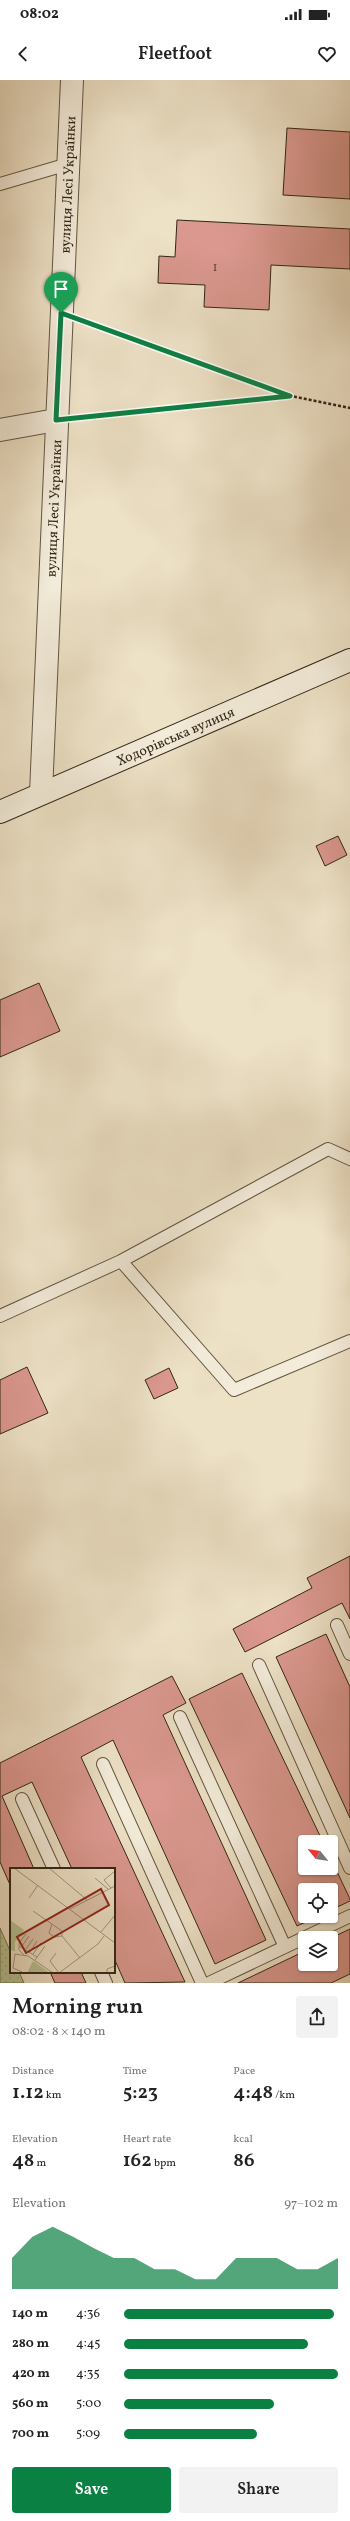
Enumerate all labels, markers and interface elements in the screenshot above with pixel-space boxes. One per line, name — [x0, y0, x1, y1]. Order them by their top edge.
text: 08:02 — [20, 4, 59, 25]
text: Fleetfoot — [138, 42, 212, 67]
icon: back — [12, 43, 34, 65]
icon: heart — [316, 43, 338, 65]
street label: вулиця Лесі Українки — [56, 115, 81, 254]
house number: 1 — [213, 260, 217, 276]
pin — [44, 272, 78, 313]
icon: arrive — [50, 278, 72, 300]
street label: вулиця Лесі Українки — [42, 439, 67, 577]
street label: Ходорівська вулиця — [114, 703, 238, 771]
north arrow — [298, 1835, 338, 1875]
map controls — [298, 1835, 338, 1971]
inset map — [10, 1868, 115, 1973]
button: locate — [298, 1883, 338, 1923]
button: layers — [298, 1931, 338, 1971]
text: Morning run — [12, 1992, 143, 2023]
button: share — [296, 1996, 338, 2038]
text: 08:02 · 8 × 140 m — [12, 2023, 105, 2041]
text: Distance — [12, 2064, 54, 2079]
text: Time — [123, 2064, 147, 2079]
text: Pace — [233, 2064, 255, 2079]
text: 1.12 — [12, 2079, 44, 2107]
text: 5:23 — [123, 2079, 158, 2107]
text: 4:48 — [233, 2079, 273, 2107]
text: km — [44, 2088, 62, 2103]
text: /km — [273, 2088, 295, 2103]
text: Elevation — [12, 2132, 58, 2147]
text: Heart rate — [123, 2132, 171, 2147]
text: kcal — [233, 2132, 253, 2147]
text: 48 — [12, 2147, 34, 2175]
text: 162 — [123, 2147, 152, 2175]
text: 86 — [233, 2147, 255, 2175]
text: m — [34, 2156, 46, 2171]
text: bpm — [152, 2156, 176, 2171]
text: Elevation — [12, 2195, 66, 2213]
text: 97–102 m — [284, 2195, 338, 2213]
text: 140 m — [12, 2305, 48, 2323]
text: 4:36 — [76, 2305, 100, 2323]
text: 280 m — [12, 2335, 49, 2353]
text: 4:45 — [76, 2335, 100, 2353]
text: 420 m — [12, 2365, 50, 2383]
text: 4:35 — [76, 2365, 100, 2383]
text: 560 m — [12, 2395, 49, 2413]
text: 5:00 — [76, 2395, 101, 2413]
text: 700 m — [12, 2425, 49, 2443]
text: 5:09 — [76, 2425, 100, 2443]
button: Save — [12, 2467, 171, 2513]
button: Share — [179, 2467, 338, 2513]

